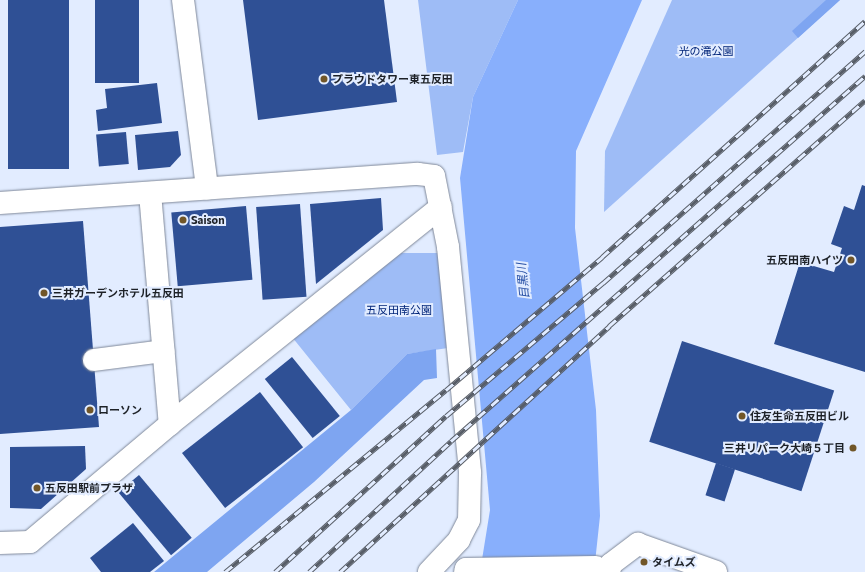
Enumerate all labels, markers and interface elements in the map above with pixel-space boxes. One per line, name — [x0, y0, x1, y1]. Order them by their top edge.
park label: 光の滝公園 — [679, 44, 733, 58]
place label: プラウドタワー東五反田 — [332, 72, 453, 86]
marker: プラウドタワー東五反田 — [319, 74, 329, 84]
place label: Saison — [191, 213, 225, 227]
marker: Saison — [178, 215, 188, 225]
place label: 五反田南ハイツ — [766, 253, 843, 267]
marker: 五反田南ハイツ — [846, 255, 856, 265]
water label: 目黒川 — [514, 262, 532, 300]
place label: 三井ガーデンホテル五反田 — [52, 286, 184, 300]
marker: 三井ガーデンホテル五反田 — [39, 288, 49, 298]
park label: 五反田南公園 — [366, 303, 432, 317]
place label: ローソン — [98, 403, 142, 417]
marker: ローソン — [85, 405, 95, 415]
place label: 住友生命五反田ビル — [750, 409, 849, 423]
marker: 住友生命五反田ビル — [737, 411, 747, 421]
place label: 三井リパーク大崎５丁目 — [724, 441, 845, 455]
marker: 三井リパーク大崎５丁目 — [848, 443, 858, 453]
place label: 五反田駅前プラザ — [45, 481, 133, 495]
marker: 五反田駅前プラザ — [32, 483, 42, 493]
place label: タイムズ — [652, 555, 696, 569]
marker: タイムズ — [639, 557, 649, 567]

